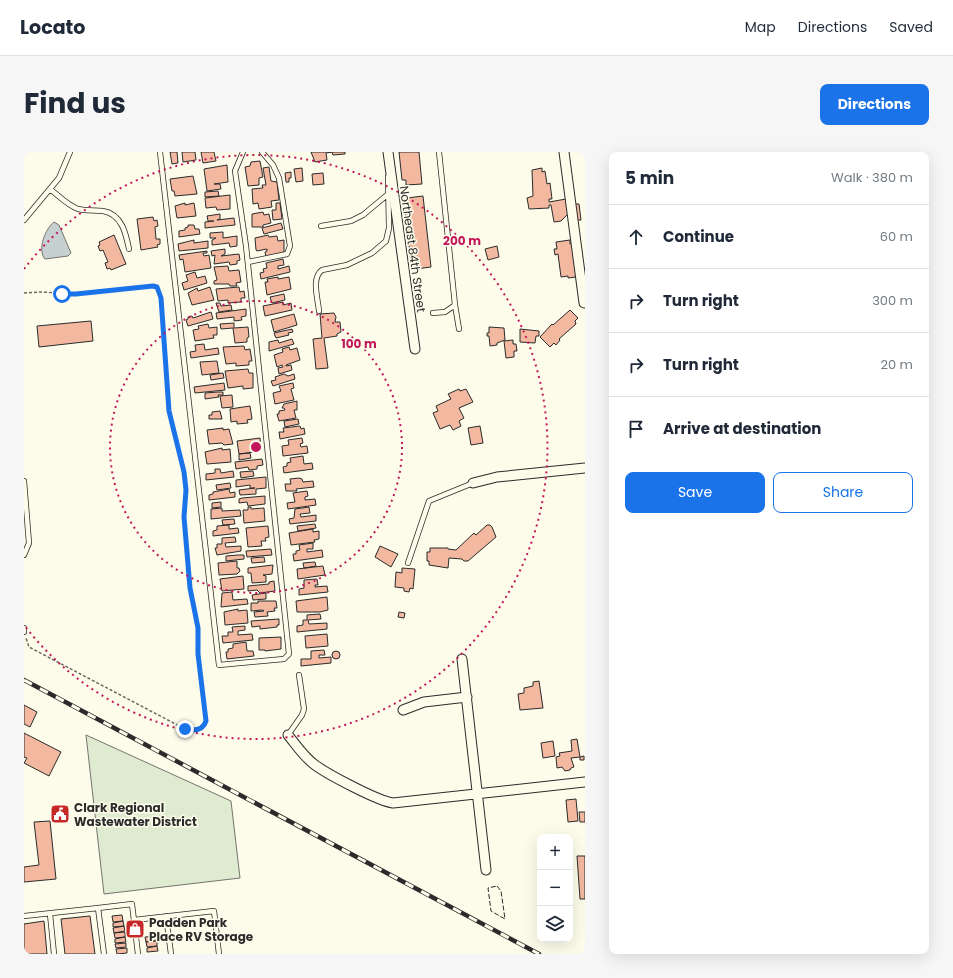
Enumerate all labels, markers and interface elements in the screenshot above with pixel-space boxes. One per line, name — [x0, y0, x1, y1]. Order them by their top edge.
text: Locato — [20, 14, 85, 41]
text: Map — [745, 17, 776, 37]
text: Directions — [798, 17, 867, 37]
text: Saved — [889, 17, 933, 37]
text: Find us — [24, 84, 126, 123]
button: Directions — [820, 84, 929, 125]
text: 5 min — [625, 166, 674, 190]
text: Walk · 380 m — [831, 168, 913, 187]
street label: Northeast 84th Street — [396, 185, 430, 313]
icon: ahead — [625, 226, 647, 248]
text: Continue — [663, 226, 734, 247]
text: 60 m — [880, 227, 913, 246]
text: 200 m — [443, 232, 481, 249]
route start — [53, 285, 71, 303]
icon: right — [625, 290, 647, 312]
text: Turn right — [663, 290, 739, 311]
text: 300 m — [872, 291, 913, 310]
text: 100 m — [341, 335, 377, 352]
icon: right — [625, 354, 647, 376]
text: Turn right — [663, 354, 739, 375]
text: 20 m — [880, 355, 913, 374]
icon: arrive — [625, 418, 647, 440]
text: Arrive at destination — [663, 418, 821, 439]
centre of rings — [249, 440, 263, 454]
button: Save — [625, 472, 765, 513]
button: Share — [773, 472, 913, 513]
route end — [176, 720, 194, 738]
place label: Clark Regional Wastewater District — [74, 799, 197, 830]
public building icon: Clark Regional Wastewater District — [49, 803, 71, 825]
map controls — [537, 834, 573, 942]
button: + — [537, 834, 573, 870]
button: − — [537, 870, 573, 906]
button: layers — [537, 906, 573, 942]
place label: Padden Park Place RV Storage — [149, 914, 254, 945]
shop icon: Padden Park Place RV Storage — [124, 918, 146, 940]

